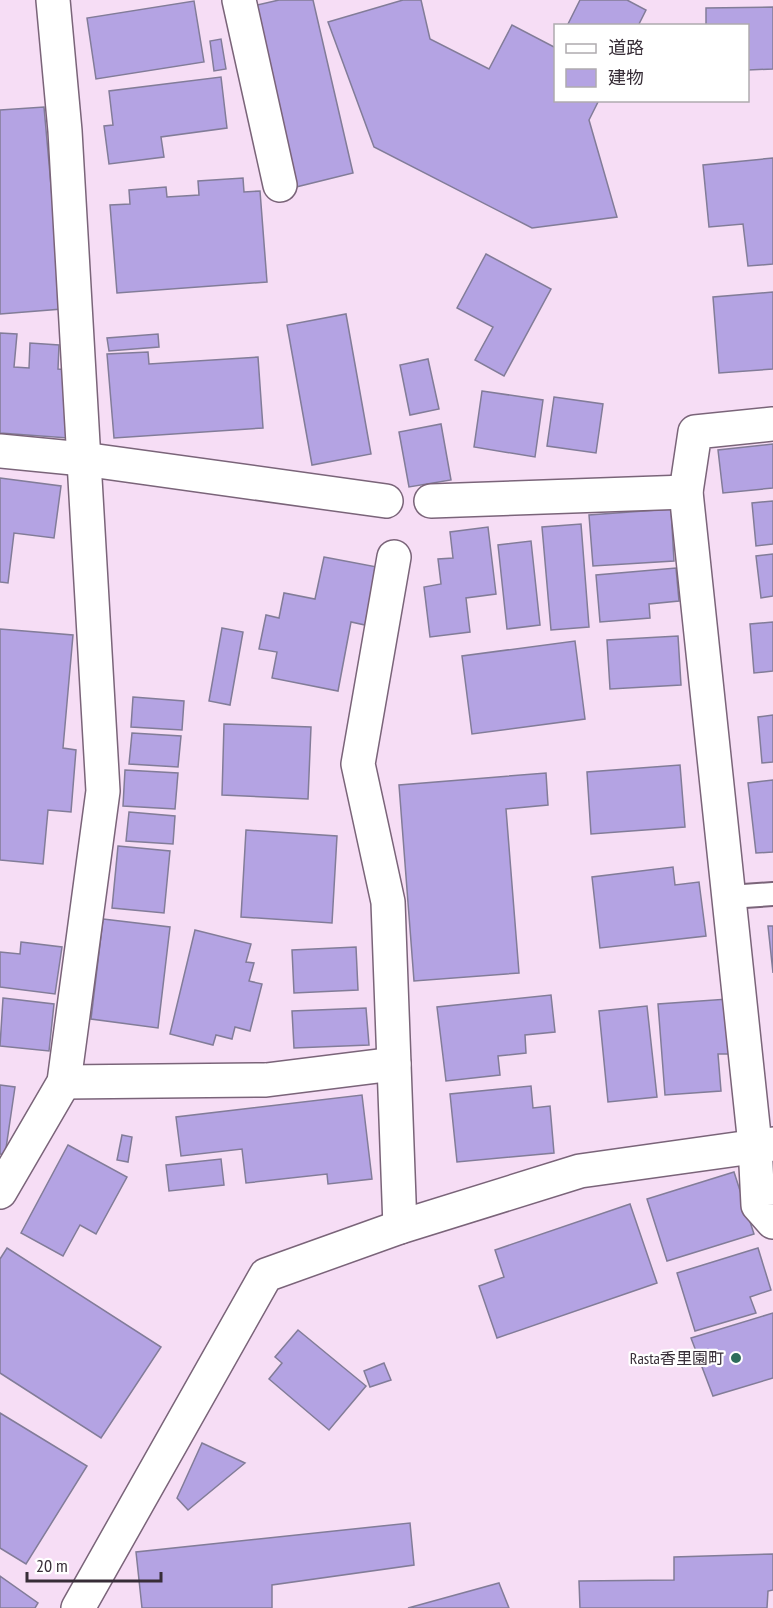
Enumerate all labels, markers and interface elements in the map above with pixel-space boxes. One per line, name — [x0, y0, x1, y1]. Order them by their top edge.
legend — [554, 24, 749, 102]
text: 道路 — [608, 36, 644, 59]
text: 建物 — [608, 66, 644, 89]
place label: Rasta香里園町 — [630, 1348, 724, 1368]
marker: Rasta香里園町 — [729, 1351, 743, 1365]
scale bar — [27, 1545, 160, 1583]
text: 20 m — [36, 1554, 68, 1577]

